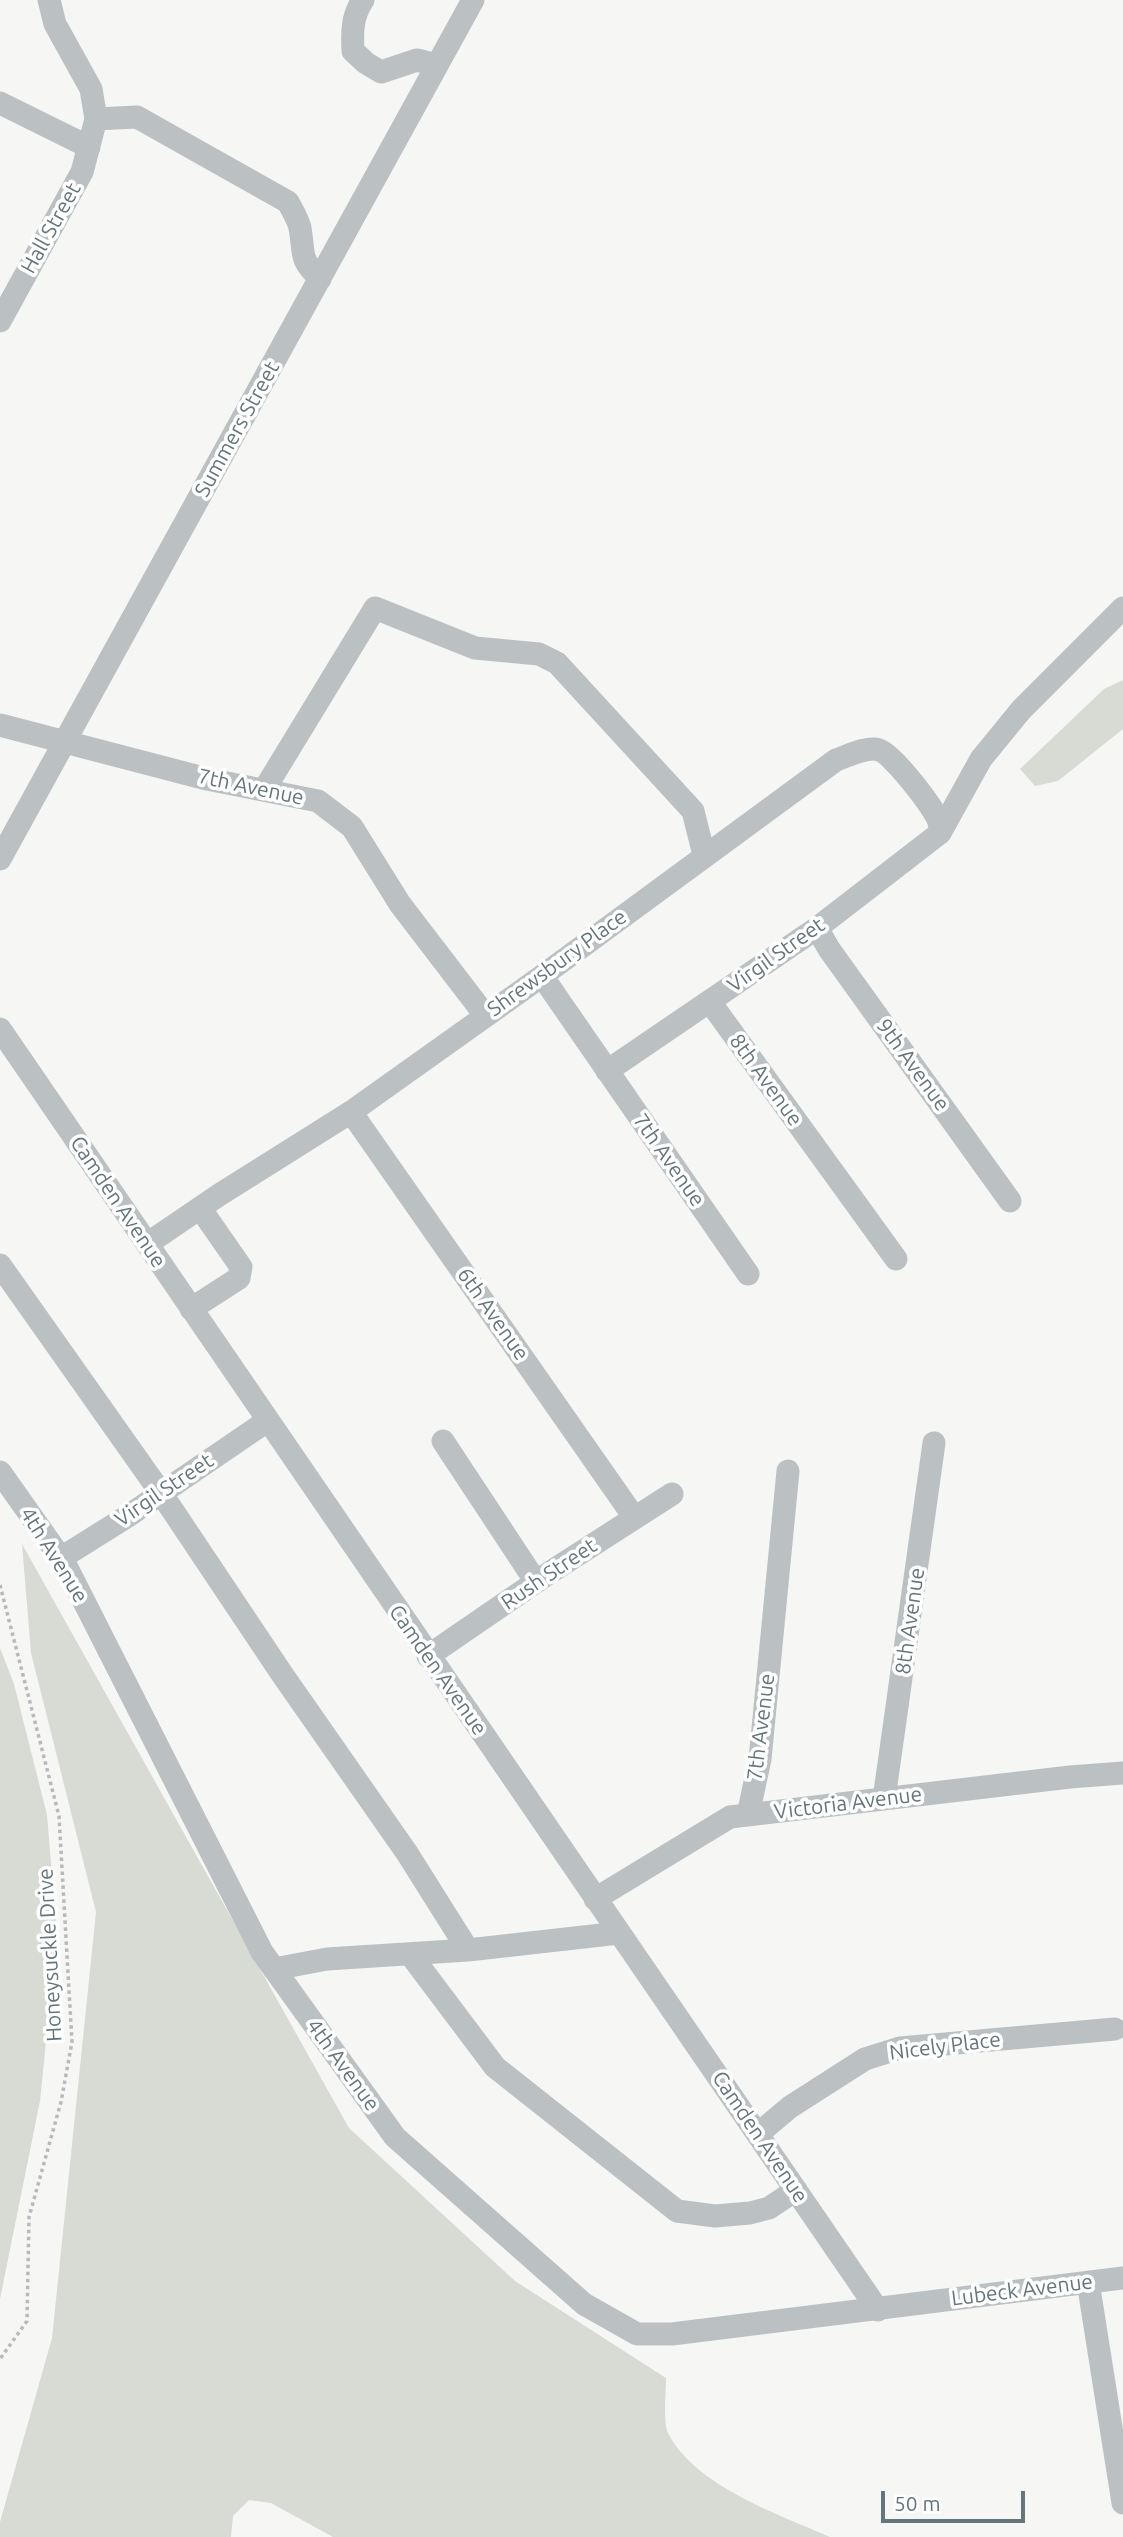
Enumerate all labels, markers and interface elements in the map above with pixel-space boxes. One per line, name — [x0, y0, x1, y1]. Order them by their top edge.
street label: Hall Street — [16, 178, 86, 278]
street label: Summers Street — [189, 357, 285, 501]
street label: 7th Avenue — [196, 763, 306, 811]
street label: Shrewsbury Place — [483, 904, 631, 1022]
street label: Virgil Street — [722, 912, 830, 998]
street label: 9th Avenue — [871, 1014, 955, 1116]
street label: 8th Avenue — [724, 1029, 808, 1131]
street label: 7th Avenue — [628, 1109, 710, 1211]
street label: Camden Avenue — [65, 1131, 171, 1273]
street label: 6th Avenue — [452, 1263, 534, 1365]
street label: Virgil Street — [110, 1448, 218, 1532]
street label: 4th Avenue — [15, 1503, 93, 1607]
street label: Rush Street — [497, 1533, 601, 1615]
street label: 8th Avenue — [890, 1566, 930, 1676]
street label: Camden Avenue — [384, 1600, 492, 1740]
street label: 7th Avenue — [742, 1672, 780, 1782]
street label: Victoria Avenue — [773, 1781, 923, 1825]
street label: Honeysuckle Drive — [33, 1868, 67, 2042]
street label: 4th Avenue — [301, 2014, 385, 2116]
street label: Nicely Place — [888, 2027, 1002, 2065]
street label: Camden Avenue — [707, 2066, 813, 2208]
street label: Lubeck Avenue — [950, 2269, 1094, 2311]
scale bar — [885, 2478, 1028, 2522]
text: 50 m — [894, 2491, 941, 2515]

